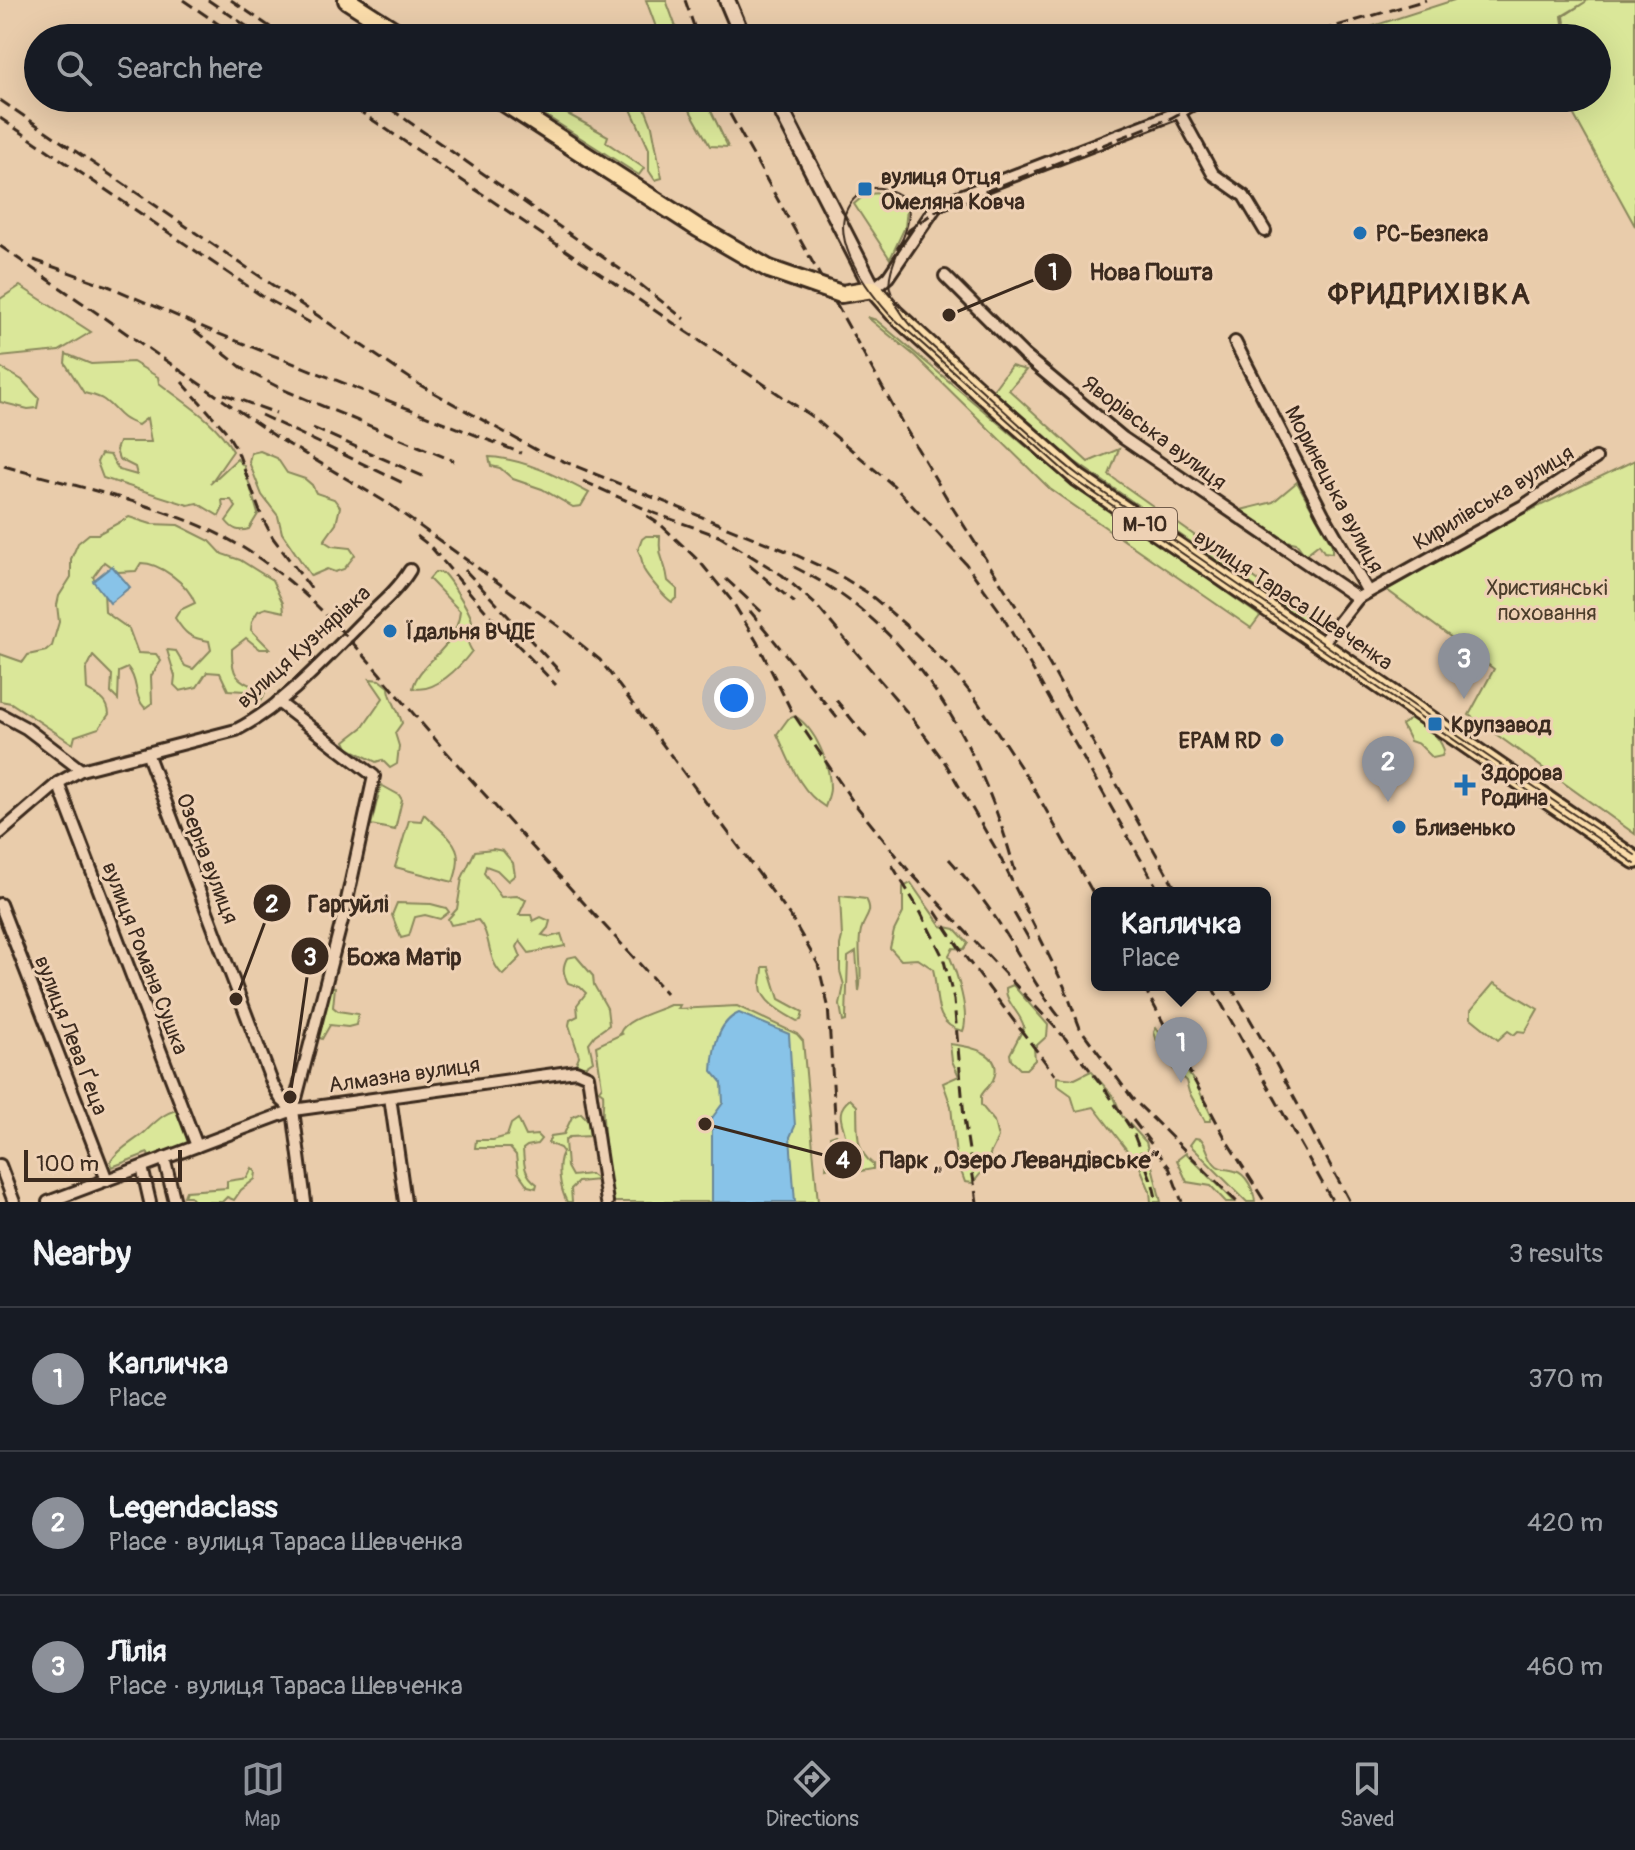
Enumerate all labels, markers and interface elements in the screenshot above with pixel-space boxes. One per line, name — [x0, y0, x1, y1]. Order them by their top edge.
search box — [24, 24, 1611, 112]
icon: search — [52, 46, 96, 90]
text: Search here — [116, 50, 263, 87]
place label: вулиця Отця Омеляна Ковча — [881, 163, 1025, 216]
marker: вулиця Отця Омеляна Ковча — [856, 180, 874, 198]
place label: РС-Безпека — [1376, 220, 1488, 248]
marker: РС-Безпека — [1351, 224, 1369, 242]
callout: Нова Пошта — [1033, 248, 1229, 296]
text: 1 — [1048, 258, 1058, 287]
text: Нова Пошта — [1089, 258, 1213, 287]
district label: ФРИДРИХІВКА — [1327, 276, 1532, 313]
street label: Яворівська вулиця — [1077, 369, 1232, 496]
street label: Моринецька вулиця — [1278, 401, 1390, 578]
street label: Кирилівська вулиця — [1408, 439, 1579, 557]
road number: М-10 — [1113, 508, 1177, 540]
street label: вулиця Тараса Шевченка — [1189, 523, 1398, 677]
park label: Християнські поховання — [1486, 574, 1608, 627]
street label: вулиця Кузнярівка — [231, 579, 377, 714]
place label: Їдальня ВЧДЕ — [405, 618, 536, 646]
marker: Їдальня ВЧДЕ — [381, 622, 399, 640]
pin: 3 — [1438, 633, 1490, 699]
your location — [714, 678, 754, 718]
place label: Крупзавод — [1451, 711, 1552, 739]
marker: Крупзавод — [1426, 715, 1444, 733]
place label: EPAM RD — [1178, 727, 1261, 755]
marker: EPAM RD — [1268, 731, 1286, 749]
pin: 2 — [1362, 736, 1414, 802]
place label: Здорова Родина — [1481, 759, 1562, 812]
marker: Здорова Родина — [1456, 776, 1474, 794]
street label: Озерна вулиця — [169, 789, 245, 928]
place label: Близенько — [1415, 814, 1515, 842]
marker: Близенько — [1390, 818, 1408, 836]
street label: вулиця Романа Сушка — [95, 858, 195, 1059]
callout: Гаргуйлі — [252, 879, 404, 927]
popup — [1091, 887, 1271, 991]
text: 2 — [265, 890, 279, 919]
text: Гаргуйлі — [308, 890, 388, 919]
text: Капличка — [1121, 905, 1241, 942]
callout: Божа Матір — [290, 932, 477, 980]
text: Place — [1121, 942, 1180, 974]
text: 3 — [303, 943, 317, 972]
text: Божа Матір — [346, 943, 462, 972]
street label: вулиця Лева Ґеца — [28, 952, 114, 1119]
pin: 1 — [1155, 1017, 1207, 1083]
street label: Алмазна вулиця — [326, 1050, 482, 1099]
callout: Парк „Озеро Левандівське“ — [823, 1136, 1176, 1184]
scale bar — [24, 1146, 182, 1182]
text: 4 — [836, 1146, 850, 1175]
text: Парк „Озеро Левандівське“ — [879, 1146, 1161, 1175]
text: 100 m — [36, 1150, 99, 1178]
text: Nearby — [32, 1233, 131, 1276]
text: 3 results — [1509, 1238, 1603, 1270]
text: Капличка — [108, 1345, 228, 1382]
text: 1 — [53, 1363, 63, 1395]
text: 370 m — [1528, 1363, 1603, 1395]
text: Place — [108, 1382, 167, 1414]
text: Legendaclass — [108, 1489, 278, 1526]
text: 2 — [51, 1507, 65, 1539]
text: 420 m — [1527, 1507, 1603, 1539]
text: Place · вулиця Тараса Шевченка — [108, 1526, 463, 1558]
text: Лілія — [108, 1633, 167, 1670]
text: 3 — [51, 1651, 65, 1683]
text: 460 m — [1526, 1651, 1603, 1683]
text: Place · вулиця Тараса Шевченка — [108, 1670, 463, 1702]
tab: Map — [241, 1757, 285, 1833]
tab: Directions — [766, 1757, 859, 1833]
tab: Saved — [1340, 1757, 1394, 1833]

